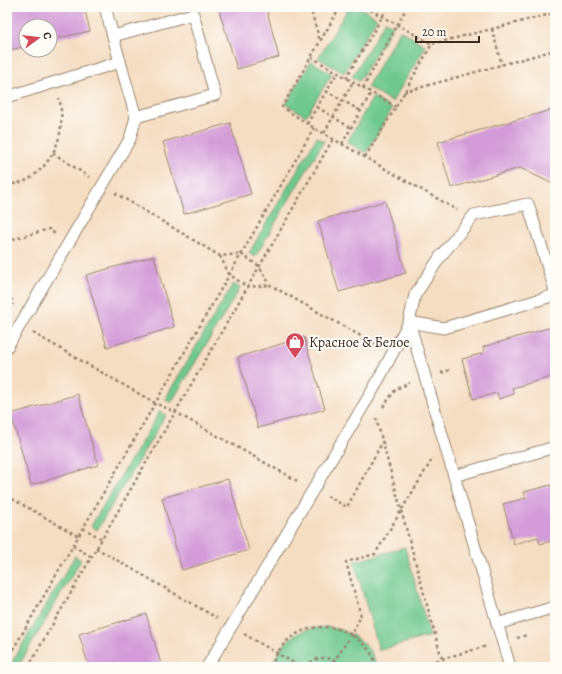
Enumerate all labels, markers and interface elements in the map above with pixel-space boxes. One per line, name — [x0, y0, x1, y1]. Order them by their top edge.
north arrow — [18, 18, 58, 58]
scale bar — [416, 18, 479, 44]
text: 20 m — [422, 24, 446, 40]
text: С — [39, 30, 55, 41]
shop icon: Красное & Белое — [284, 331, 306, 359]
place label: Красное & Белое — [309, 333, 410, 352]

